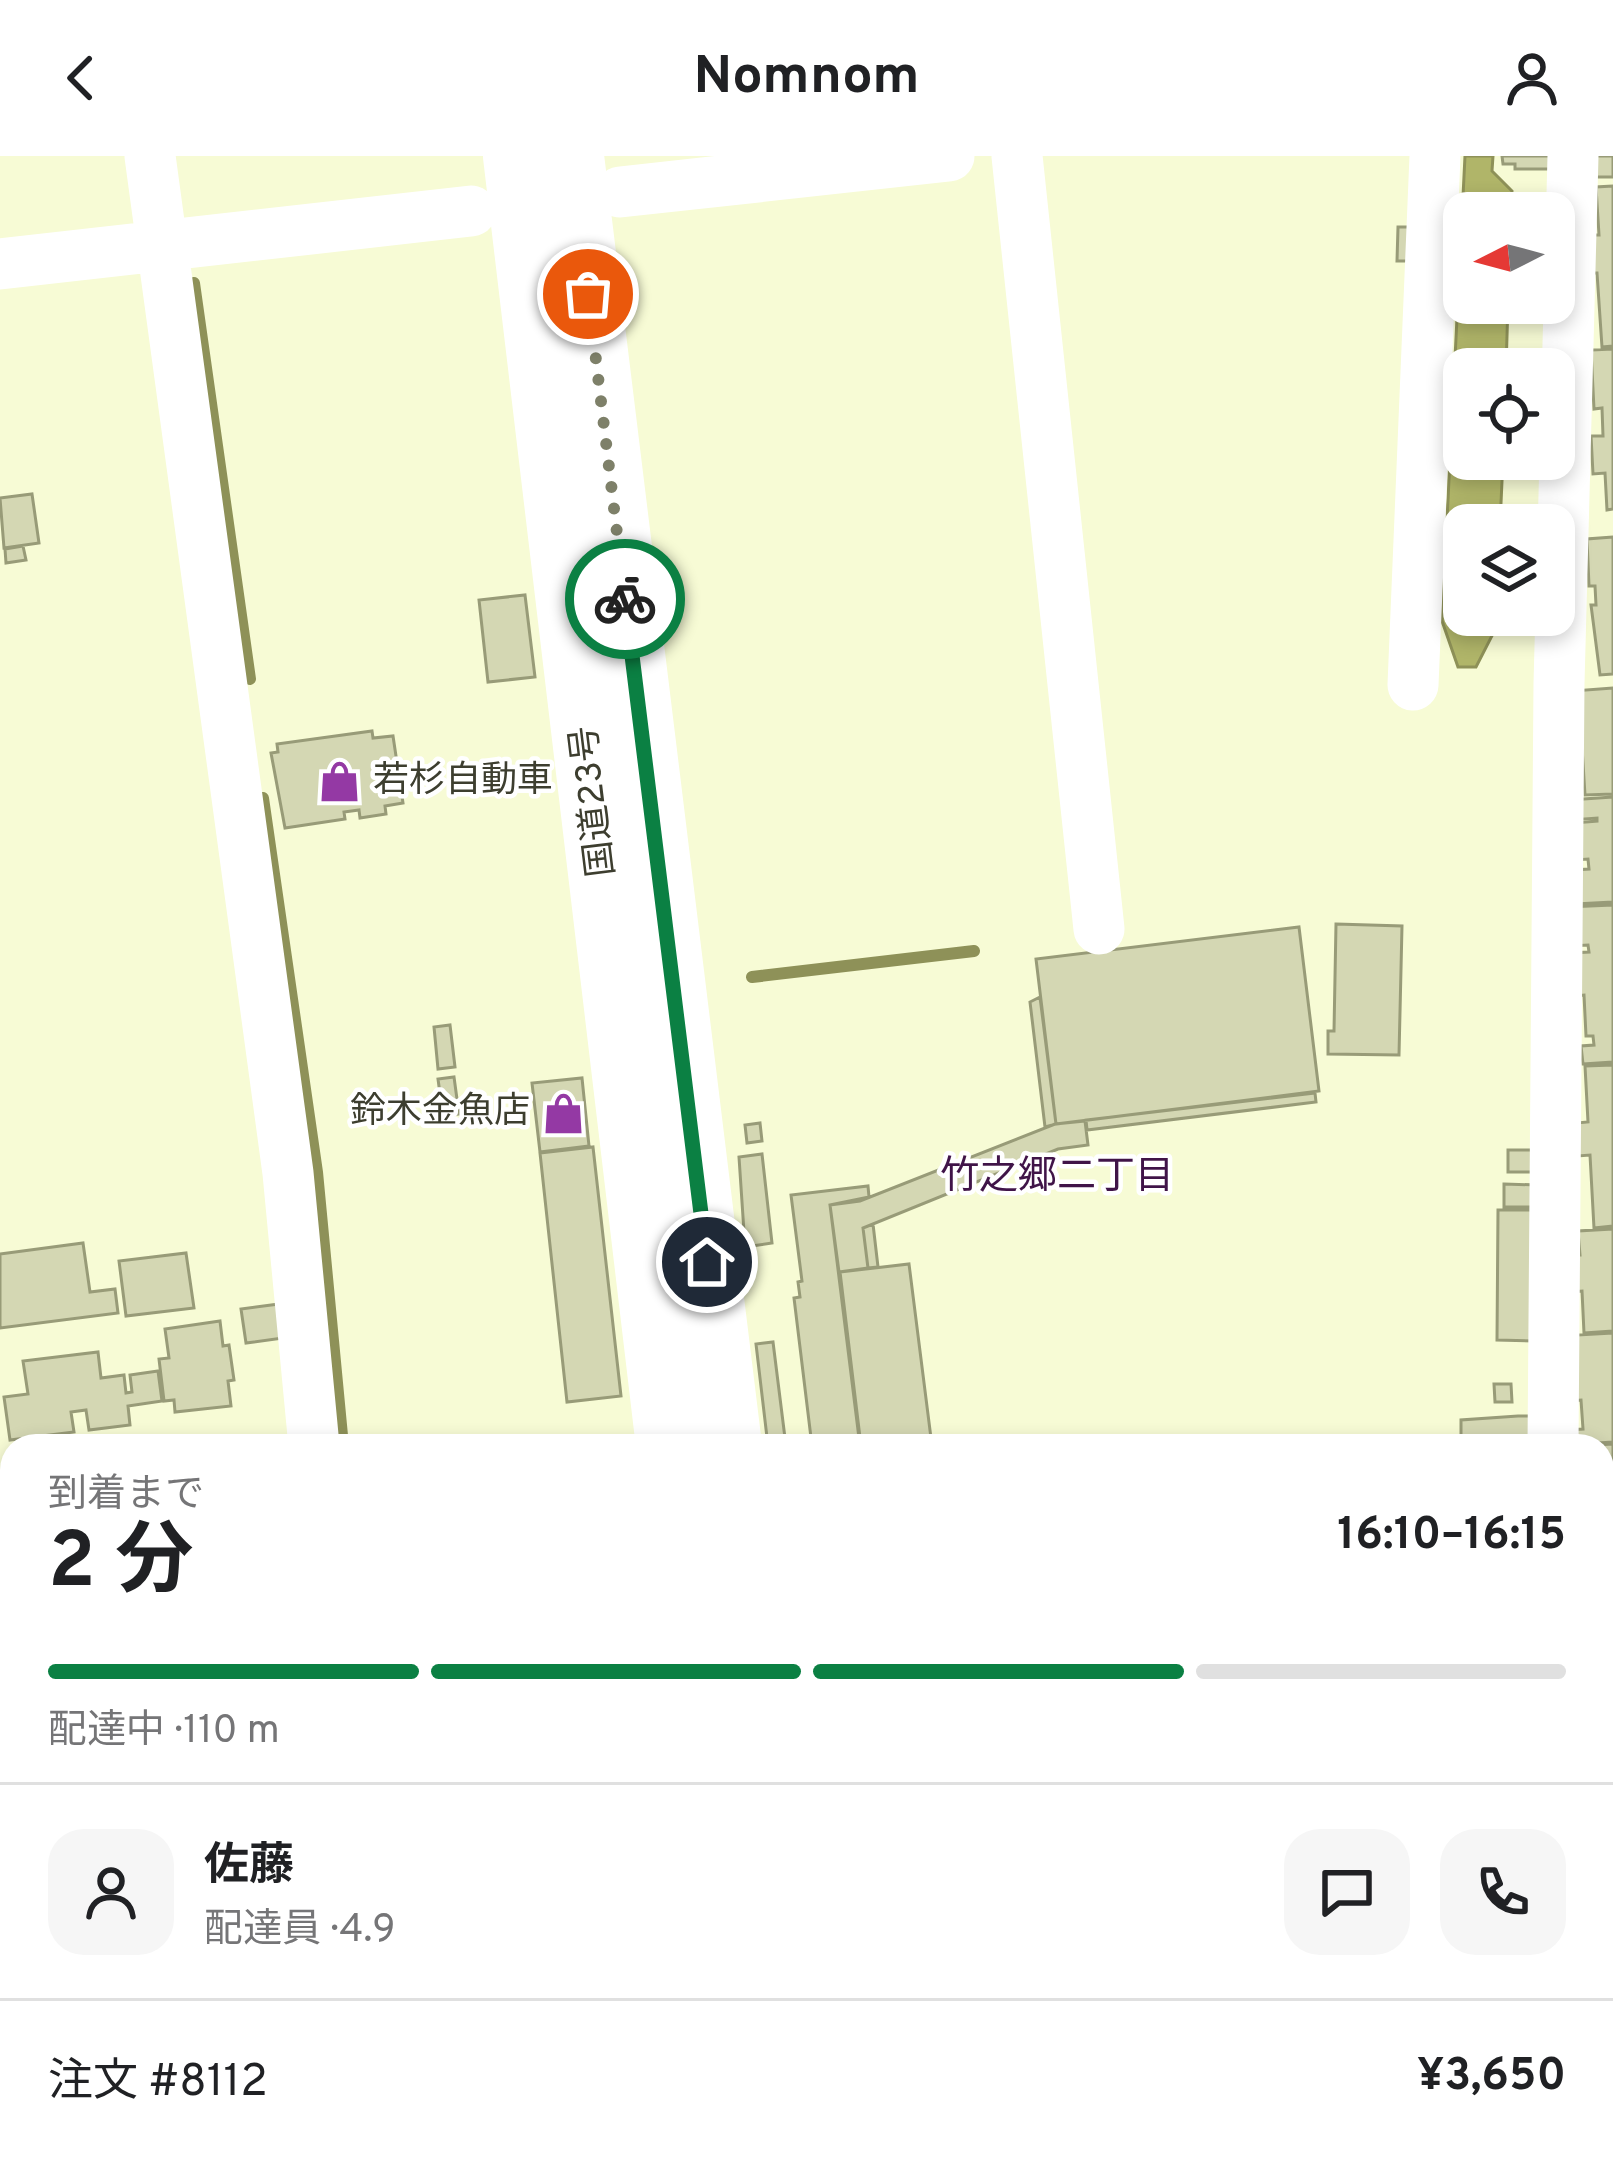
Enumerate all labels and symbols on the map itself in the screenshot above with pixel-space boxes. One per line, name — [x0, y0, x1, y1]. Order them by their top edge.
north arrow — [1443, 192, 1575, 324]
pin — [537, 243, 639, 345]
courier — [565, 539, 685, 659]
street label: 国道23号 — [563, 723, 627, 879]
shop icon: 若杉自動車 — [316, 759, 362, 805]
place label: 若杉自動車 — [373, 759, 553, 805]
place label: 鈴木金魚店 — [350, 1090, 530, 1136]
shop icon: 鈴木金魚店 — [541, 1090, 587, 1136]
district label: 竹之郷二丁目 — [940, 1154, 1174, 1203]
pin — [656, 1211, 758, 1313]

